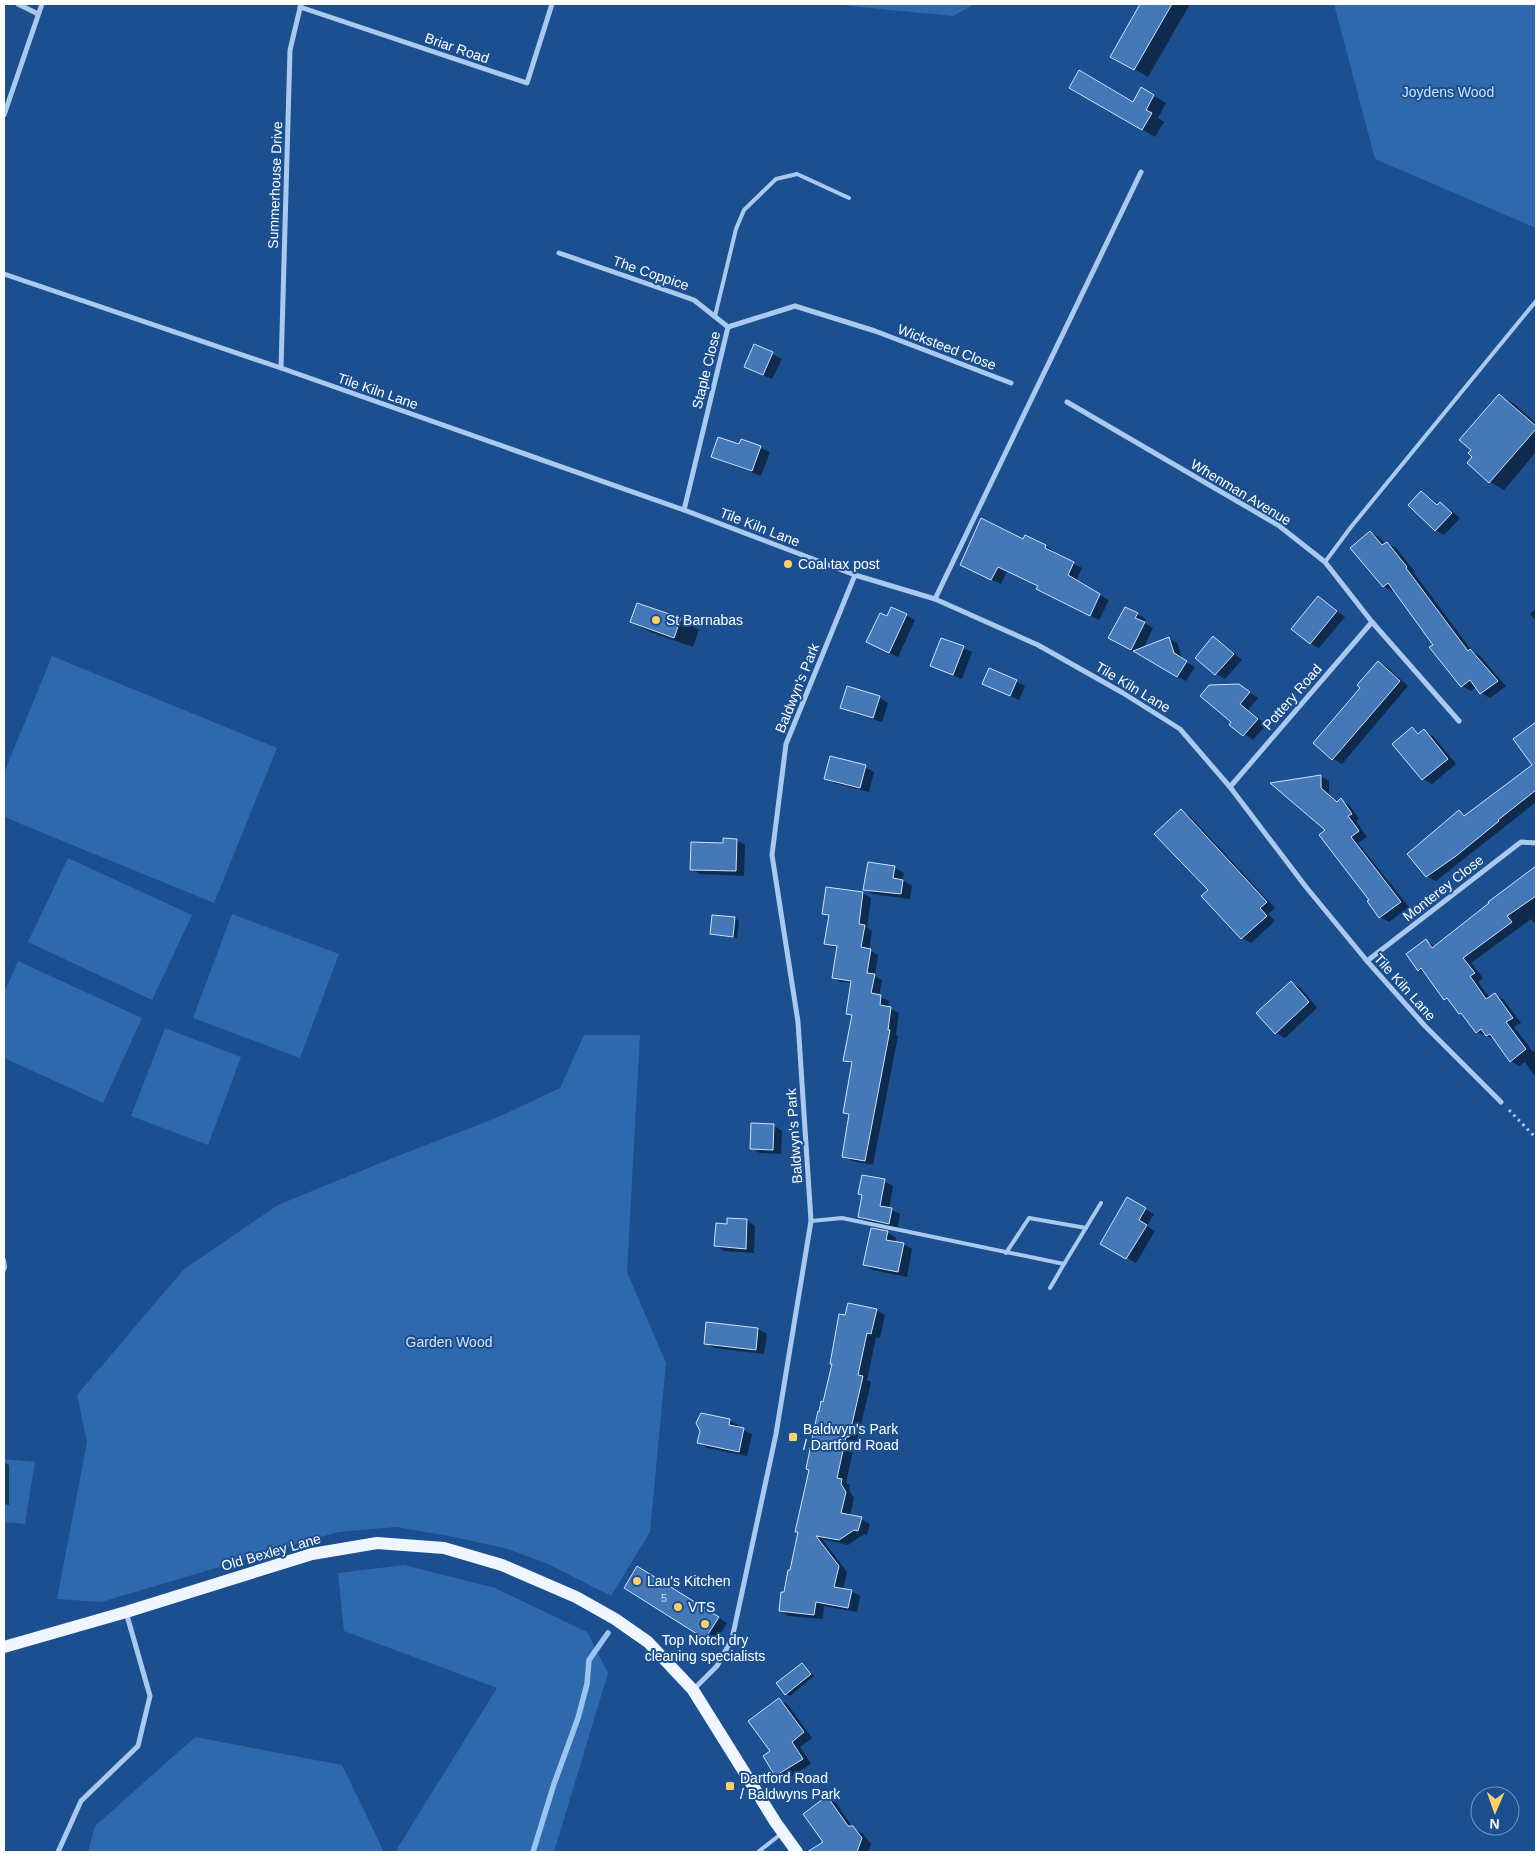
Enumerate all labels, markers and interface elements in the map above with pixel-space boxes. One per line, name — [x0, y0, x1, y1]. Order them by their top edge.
street label: Briar Road — [423, 30, 491, 66]
park label: Joydens Wood — [1402, 84, 1494, 100]
street label: Summerhouse Drive — [265, 121, 285, 249]
street label: The Coppice — [611, 253, 691, 294]
street label: Wicksteed Close — [895, 321, 999, 373]
street label: Staple Close — [689, 329, 723, 410]
street label: Tile Kiln Lane — [336, 370, 421, 412]
street label: Whenman Avenue — [1188, 456, 1294, 528]
street label: Tile Kiln Lane — [718, 504, 802, 550]
place label: Coal tax post — [798, 556, 880, 572]
marker: Coal tax post — [782, 558, 794, 570]
place label: St Barnabas — [666, 612, 743, 628]
marker: St Barnabas — [650, 614, 662, 626]
street label: Baldwyn's Park — [772, 640, 823, 735]
street label: Tile Kiln Lane — [1093, 658, 1173, 716]
street label: Pottery Road — [1259, 661, 1325, 733]
street label: Monterey Close — [1399, 851, 1487, 924]
street label: Tile Kiln Lane — [1371, 950, 1439, 1024]
street label: Baldwyn's Park — [783, 1087, 805, 1184]
park label: Garden Wood — [406, 1334, 492, 1350]
place label: Baldwyn's Park / Dartford Road — [803, 1421, 899, 1453]
marker: Baldwyn's Park / Dartford Road — [787, 1431, 799, 1443]
street label: Old Bexley Lane — [219, 1530, 323, 1574]
place label: Lau's Kitchen — [647, 1573, 731, 1589]
marker: Lau's Kitchen — [631, 1575, 643, 1587]
house number: 5 — [661, 1592, 667, 1604]
place label: VTS — [688, 1599, 715, 1615]
marker: VTS — [672, 1601, 684, 1613]
marker: Top Notch dry cleaning specialists — [699, 1618, 711, 1630]
place label: Top Notch dry cleaning specialists — [645, 1632, 765, 1664]
place label: Dartford Road / Baldwyns Park — [740, 1770, 841, 1802]
marker: Dartford Road / Baldwyns Park — [724, 1780, 736, 1792]
north arrow — [1470, 1786, 1520, 1836]
text: N — [1489, 1816, 1500, 1832]

